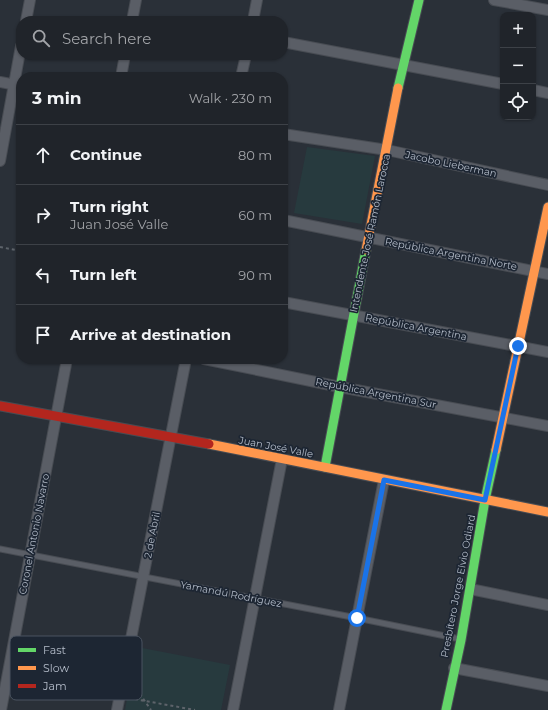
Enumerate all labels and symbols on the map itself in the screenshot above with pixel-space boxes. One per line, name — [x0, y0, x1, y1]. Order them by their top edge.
street label: Jacobo Lieberman — [403, 148, 498, 180]
street label: Intendente José Ramón Larocca — [347, 153, 393, 313]
street label: República Argentina Norte — [384, 235, 518, 273]
street label: República Argentina — [364, 311, 468, 343]
route end — [509, 337, 527, 355]
street label: República Argentina Sur — [315, 375, 437, 411]
street label: Juan José Valle — [237, 433, 314, 461]
street label: Coronel Antonio Navarro — [16, 472, 52, 596]
street label: 2 de Abril — [141, 511, 163, 559]
street label: Presbítero Jorge Elvio Odiard — [438, 513, 478, 659]
street label: Yamandú Rodríguez — [179, 578, 283, 610]
route start — [348, 609, 366, 627]
legend — [10, 636, 142, 700]
text: Fast — [43, 643, 67, 657]
text: Slow — [43, 661, 69, 675]
text: Jam — [42, 679, 67, 693]

